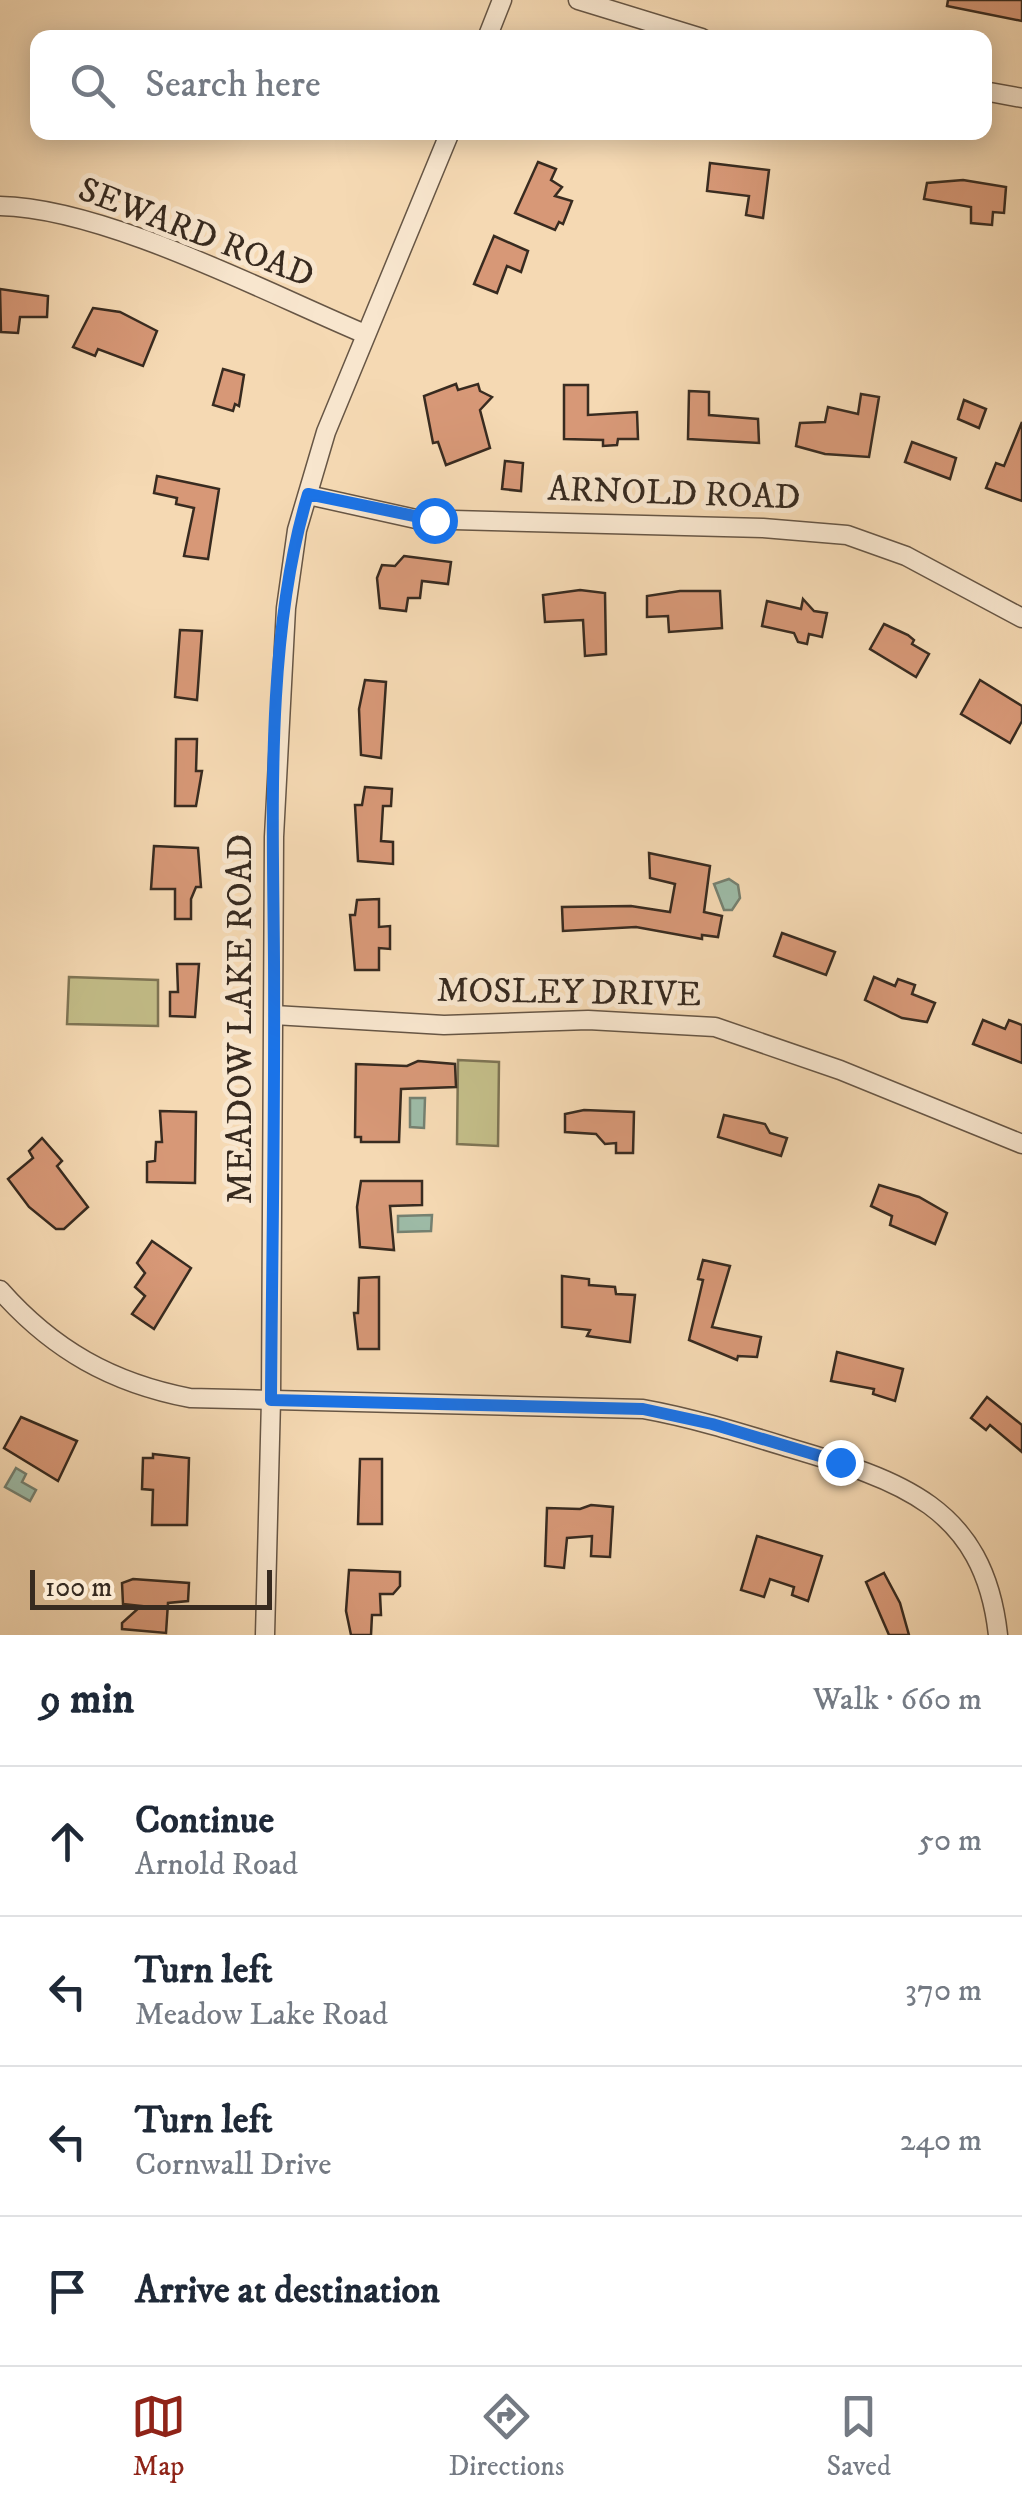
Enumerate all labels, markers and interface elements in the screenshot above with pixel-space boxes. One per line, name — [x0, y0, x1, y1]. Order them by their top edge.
search box — [30, 30, 992, 140]
icon: search — [65, 58, 120, 113]
text: Search here — [145, 61, 321, 109]
street label: SEWARD ROAD — [72, 168, 320, 298]
street label: ARNOLD ROAD — [547, 468, 801, 520]
route start — [412, 498, 458, 544]
street label: MEADOW LAKE ROAD — [219, 834, 263, 1204]
street label: MOSLEY DRIVE — [436, 969, 702, 1017]
route end — [818, 1440, 864, 1486]
scale bar — [30, 1565, 272, 1610]
text: 100 m — [45, 1570, 112, 1605]
text: 9 min — [40, 1674, 134, 1726]
text: Walk · 660 m — [813, 1680, 982, 1720]
text: Continue — [135, 1797, 274, 1845]
icon: ahead — [40, 1814, 95, 1869]
text: 50 m — [918, 1821, 982, 1861]
text: Arnold Road — [135, 1845, 298, 1885]
text: Turn left — [135, 1947, 273, 1995]
icon: left — [40, 1964, 95, 2019]
text: 370 m — [905, 1971, 982, 2011]
text: Meadow Lake Road — [135, 1995, 388, 2035]
text: Turn left — [135, 2097, 273, 2145]
icon: left — [40, 2114, 95, 2169]
text: 240 m — [900, 2121, 982, 2161]
text: Cornwall Drive — [135, 2145, 332, 2185]
icon: arrive — [40, 2264, 95, 2319]
text: Arrive at destination — [135, 2267, 440, 2315]
tab: Map — [131, 2389, 186, 2484]
tab: Directions — [448, 2389, 564, 2484]
tab: Saved — [827, 2389, 891, 2484]

